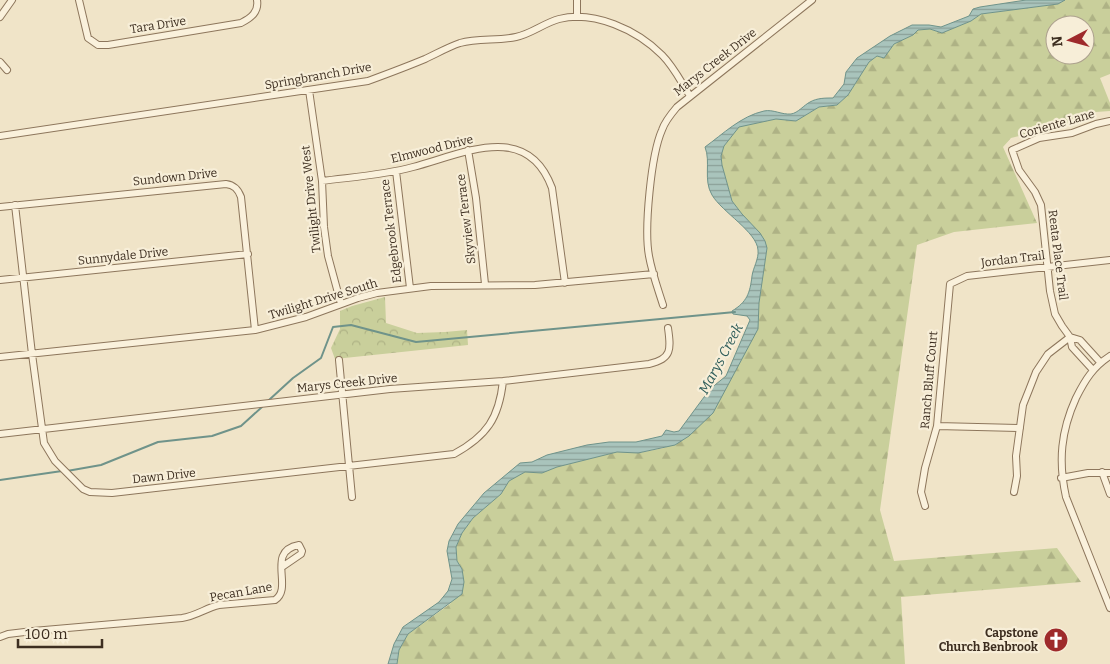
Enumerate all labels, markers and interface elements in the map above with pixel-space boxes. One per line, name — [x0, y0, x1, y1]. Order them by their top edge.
street label: Tara Drive — [129, 14, 187, 36]
north arrow — [1045, 15, 1095, 65]
street label: Marys Creek Drive — [671, 25, 759, 99]
text: N — [1049, 35, 1067, 48]
street label: Springbranch Drive — [263, 60, 373, 92]
street label: Coriente Lane — [1018, 107, 1096, 141]
street label: Elmwood Drive — [389, 132, 475, 166]
street label: Twilight Drive West — [298, 144, 324, 253]
street label: Sundown Drive — [132, 166, 218, 188]
street label: Skyview Terrace — [454, 173, 478, 265]
street label: Edgebrook Terrace — [378, 178, 404, 284]
street label: Reata Place Trail — [1046, 209, 1071, 302]
street label: Sunnydale Drive — [77, 244, 169, 268]
street label: Jordan Trail — [979, 248, 1046, 270]
street label: Twilight Drive South — [267, 276, 379, 322]
water label: Marys Creek — [695, 320, 747, 397]
street label: Ranch Bluff Court — [918, 330, 940, 429]
street label: Marys Creek Drive — [296, 371, 398, 395]
street label: Dawn Drive — [132, 466, 196, 486]
street label: Pecan Lane — [209, 580, 273, 604]
scale bar — [18, 616, 101, 648]
text: 100 m — [25, 625, 68, 643]
place label: Capstone Church Benbrook — [939, 626, 1039, 654]
church icon: Capstone Church Benbrook — [1043, 627, 1069, 653]

